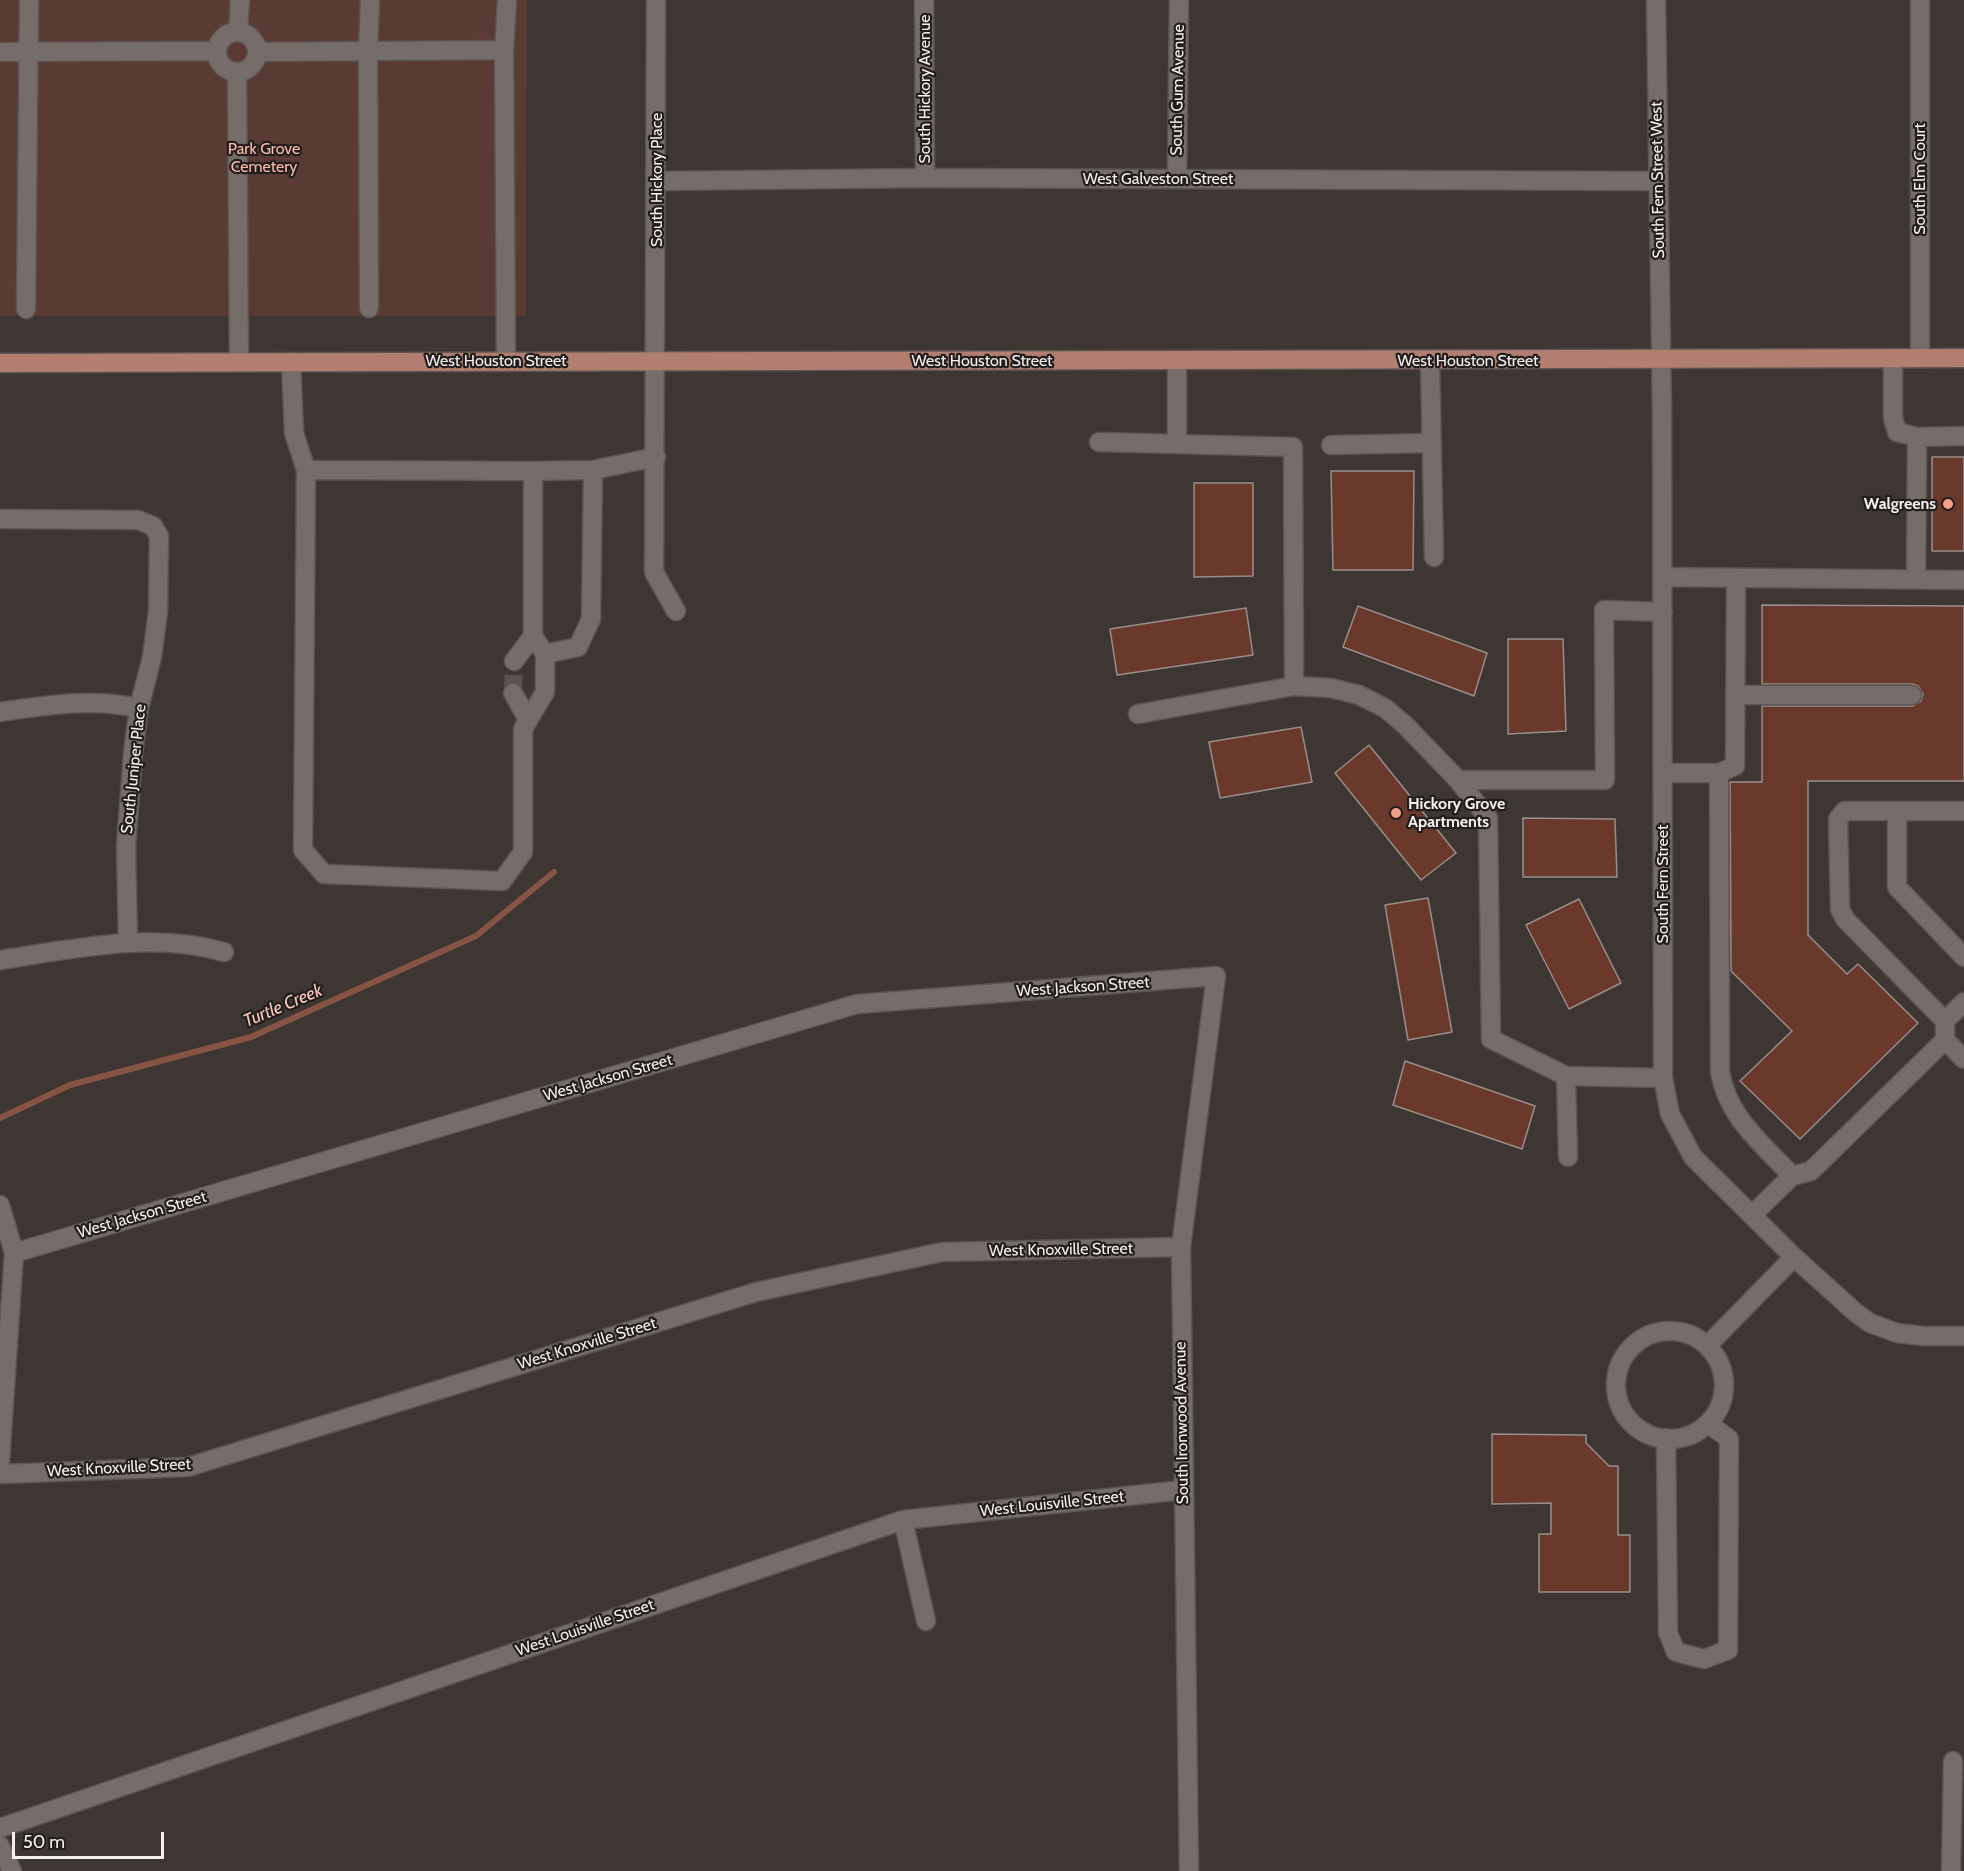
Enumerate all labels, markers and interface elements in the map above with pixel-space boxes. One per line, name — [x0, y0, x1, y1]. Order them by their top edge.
street label: South Hickory Avenue — [915, 14, 935, 164]
street label: South Gum Avenue — [1167, 24, 1189, 156]
street label: South Fern Street West — [1647, 101, 1669, 259]
street label: South Hickory Place — [647, 113, 667, 247]
street label: South Elm Court — [1910, 123, 1930, 235]
park label: Park Grove Cemetery — [228, 139, 300, 177]
street label: West Galveston Street — [1083, 169, 1233, 189]
street label: West Houston Street — [426, 351, 566, 371]
street label: West Houston Street — [912, 351, 1052, 371]
street label: West Houston Street — [1398, 351, 1538, 371]
place label: Walgreens — [1864, 494, 1936, 514]
marker: Walgreens — [1941, 497, 1955, 511]
street label: South Juniper Place — [118, 703, 150, 835]
place label: Hickory Grove Apartments — [1408, 794, 1505, 832]
marker: Hickory Grove Apartments — [1389, 806, 1403, 820]
street label: South Fern Street — [1653, 825, 1673, 943]
street label: West Jackson Street — [1016, 973, 1150, 1001]
water label: Turtle Creek — [240, 980, 326, 1032]
street label: West Jackson Street — [541, 1050, 675, 1106]
street label: West Jackson Street — [75, 1187, 209, 1243]
street label: West Knoxville Street — [989, 1239, 1133, 1261]
street label: West Knoxville Street — [515, 1314, 659, 1374]
street label: South Ironwood Avenue — [1171, 1341, 1193, 1505]
street label: West Knoxville Street — [47, 1455, 191, 1481]
street label: West Louisville Street — [979, 1487, 1125, 1521]
street label: West Louisville Street — [513, 1595, 657, 1661]
scale bar — [15, 1820, 166, 1858]
text: 50 m — [23, 1831, 65, 1853]

